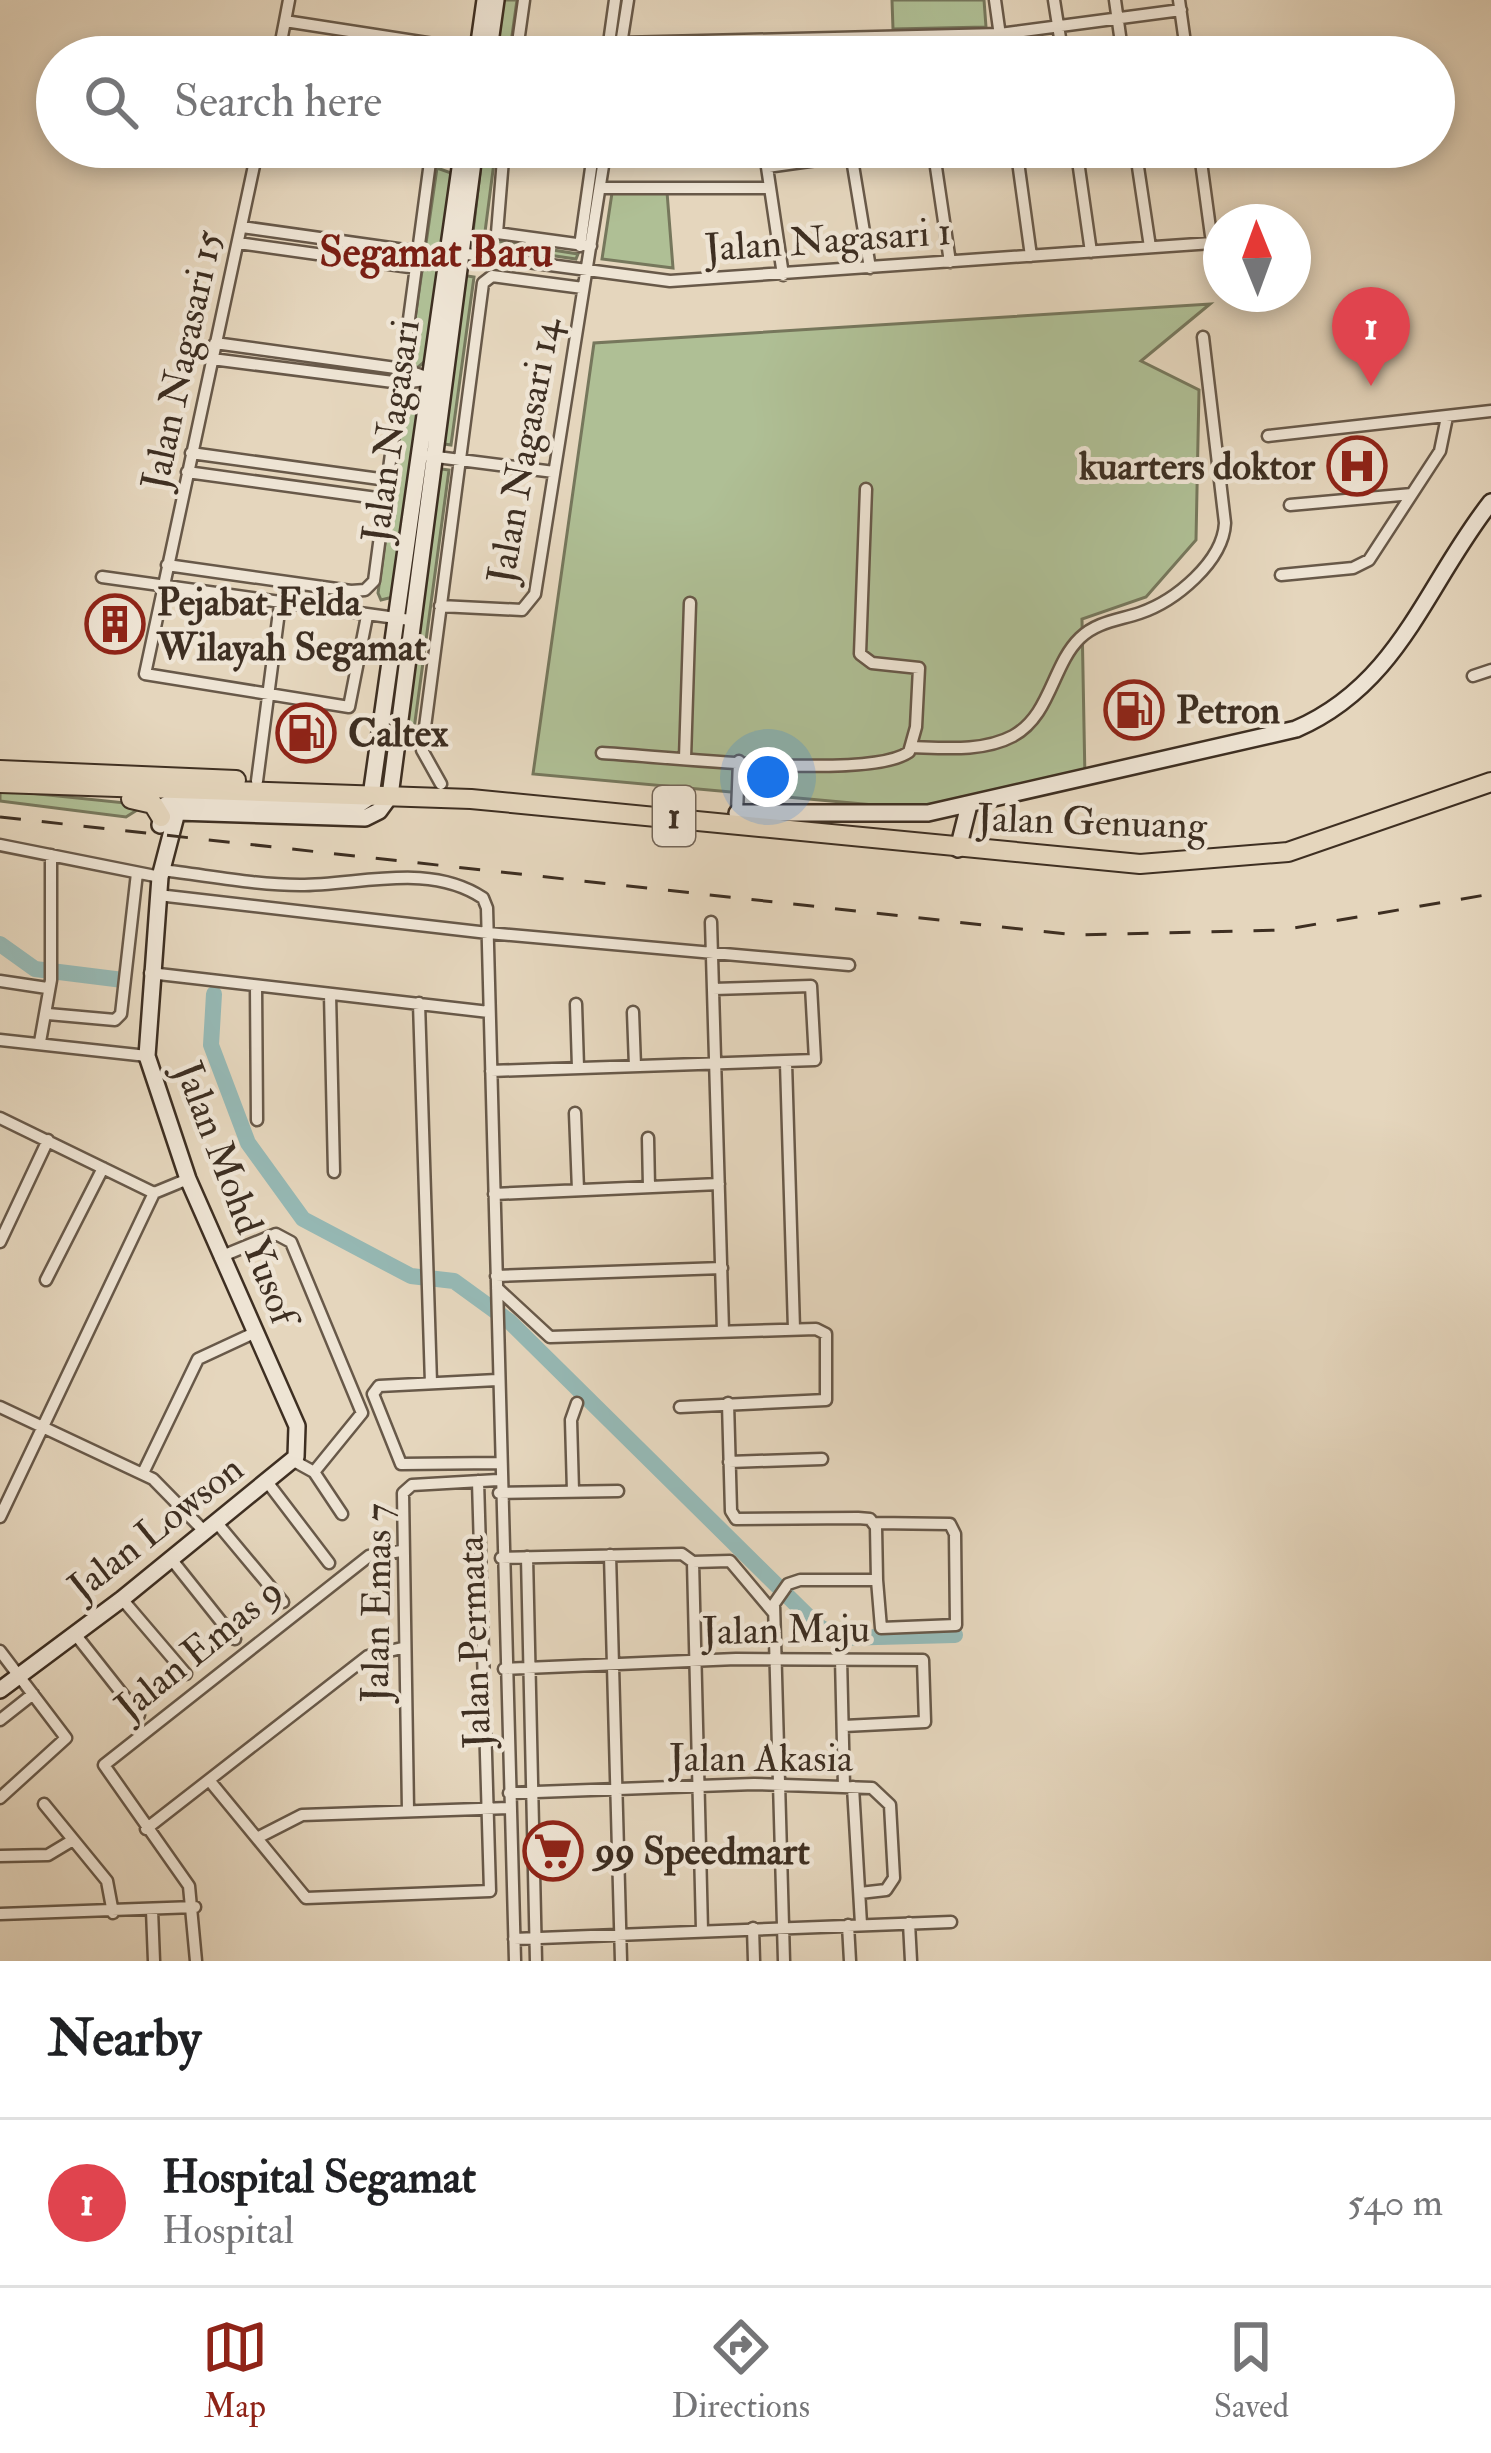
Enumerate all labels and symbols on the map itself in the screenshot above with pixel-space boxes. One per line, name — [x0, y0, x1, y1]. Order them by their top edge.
north arrow — [1203, 204, 1311, 312]
street label: Jalan Nagasari 1 — [702, 207, 953, 273]
street label: Jalan Nagasari 15 — [130, 226, 233, 495]
district label: Segamat Baru — [319, 227, 553, 279]
pin: 1 — [1332, 287, 1410, 386]
street label: Jalan Nagasari 14 — [476, 313, 572, 588]
street label: Jalan Nagasari — [351, 316, 431, 547]
hospital icon: kuarters doktor — [1326, 435, 1388, 497]
place label: kuarters doktor — [1078, 442, 1315, 491]
place label: Pejabat Felda Wilayah Segamat — [156, 578, 427, 672]
building icon: Pejabat Felda Wilayah Segamat — [84, 593, 146, 655]
fuel station icon: Petron — [1103, 679, 1165, 741]
place label: Petron — [1176, 686, 1280, 735]
fuel station icon: Caltex — [275, 702, 337, 764]
place label: Caltex — [348, 709, 449, 758]
your location — [738, 747, 798, 807]
road number: 1 — [653, 786, 695, 846]
street label: Jalan Genuang — [975, 793, 1208, 851]
street label: Jalan Mohd Yusof — [163, 1054, 310, 1336]
street label: Jalan Lowson — [58, 1444, 253, 1612]
street label: Jalan Emas 7 — [351, 1503, 403, 1704]
street label: Jalan Permata — [446, 1534, 502, 1750]
street label: Jalan Emas 9 — [105, 1567, 293, 1732]
street label: Jalan Maju — [701, 1604, 870, 1656]
street label: Jalan Akasia — [668, 1734, 854, 1783]
supermarket icon: 99 Speedmart — [522, 1820, 584, 1882]
place label: 99 Speedmart — [592, 1827, 810, 1876]

